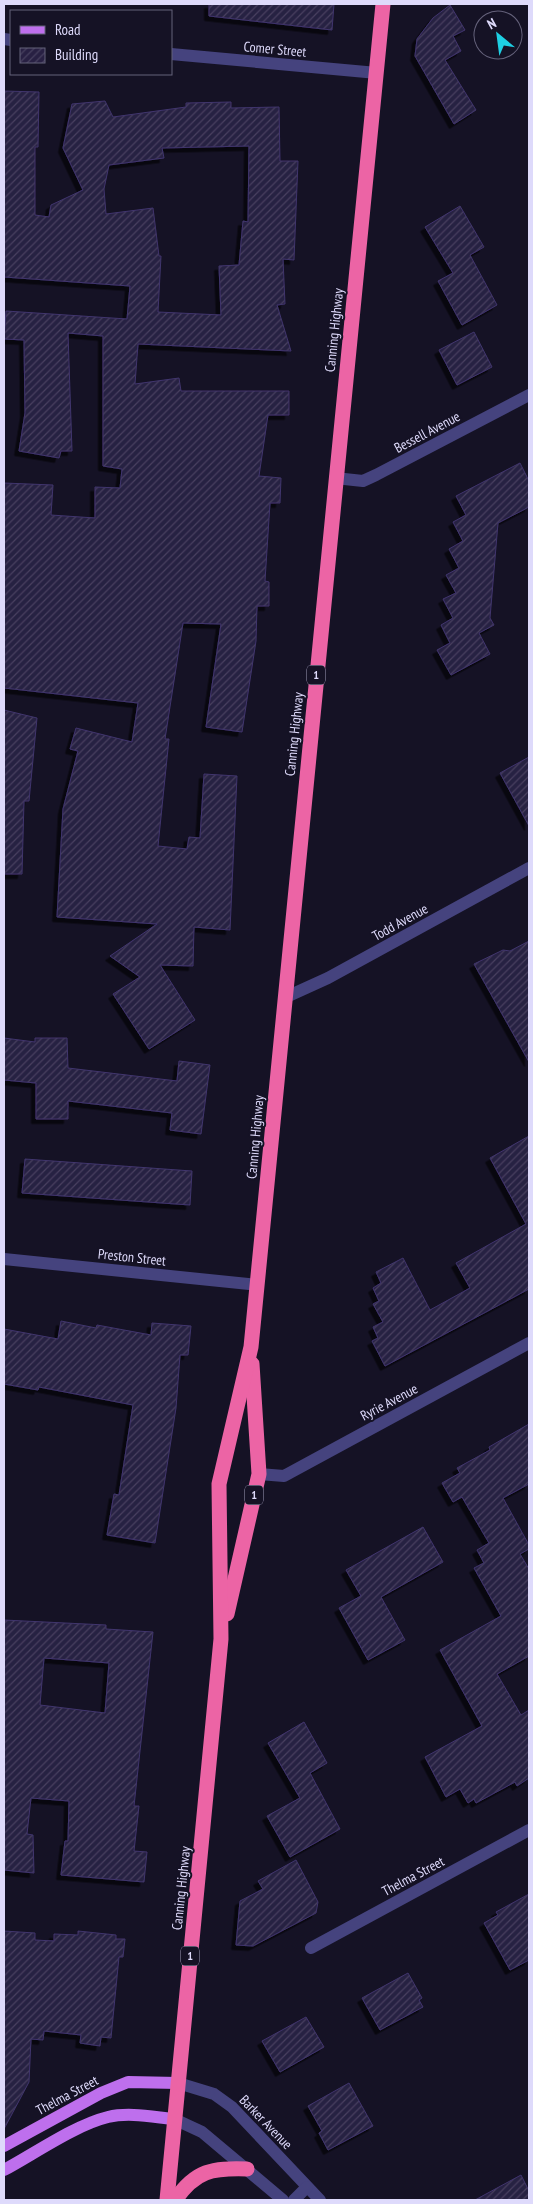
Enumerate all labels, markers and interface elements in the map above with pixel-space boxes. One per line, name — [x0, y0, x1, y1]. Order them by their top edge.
legend — [10, 10, 172, 75]
north arrow — [473, 10, 523, 60]
text: N — [484, 14, 499, 33]
text: Road — [55, 20, 81, 39]
street label: Comer Street — [243, 37, 307, 61]
text: Building — [55, 45, 98, 64]
street label: Canning Highway — [321, 286, 347, 373]
street label: Bessell Avenue — [391, 407, 463, 457]
road number: 1 — [307, 666, 325, 684]
street label: Canning Highway — [281, 690, 307, 777]
street label: Todd Avenue — [369, 899, 431, 945]
street label: Canning Highway — [242, 1094, 268, 1180]
street label: Preston Street — [97, 1244, 167, 1270]
street label: Ryrie Avenue — [357, 1379, 421, 1425]
road number: 1 — [245, 1486, 263, 1504]
street label: Canning Highway — [168, 1844, 194, 1931]
street label: Thelma Street — [379, 1852, 447, 1900]
road number: 1 — [181, 1946, 199, 1965]
street label: Thelma Street — [33, 2071, 101, 2119]
street label: Barker Avenue — [236, 2091, 297, 2153]

